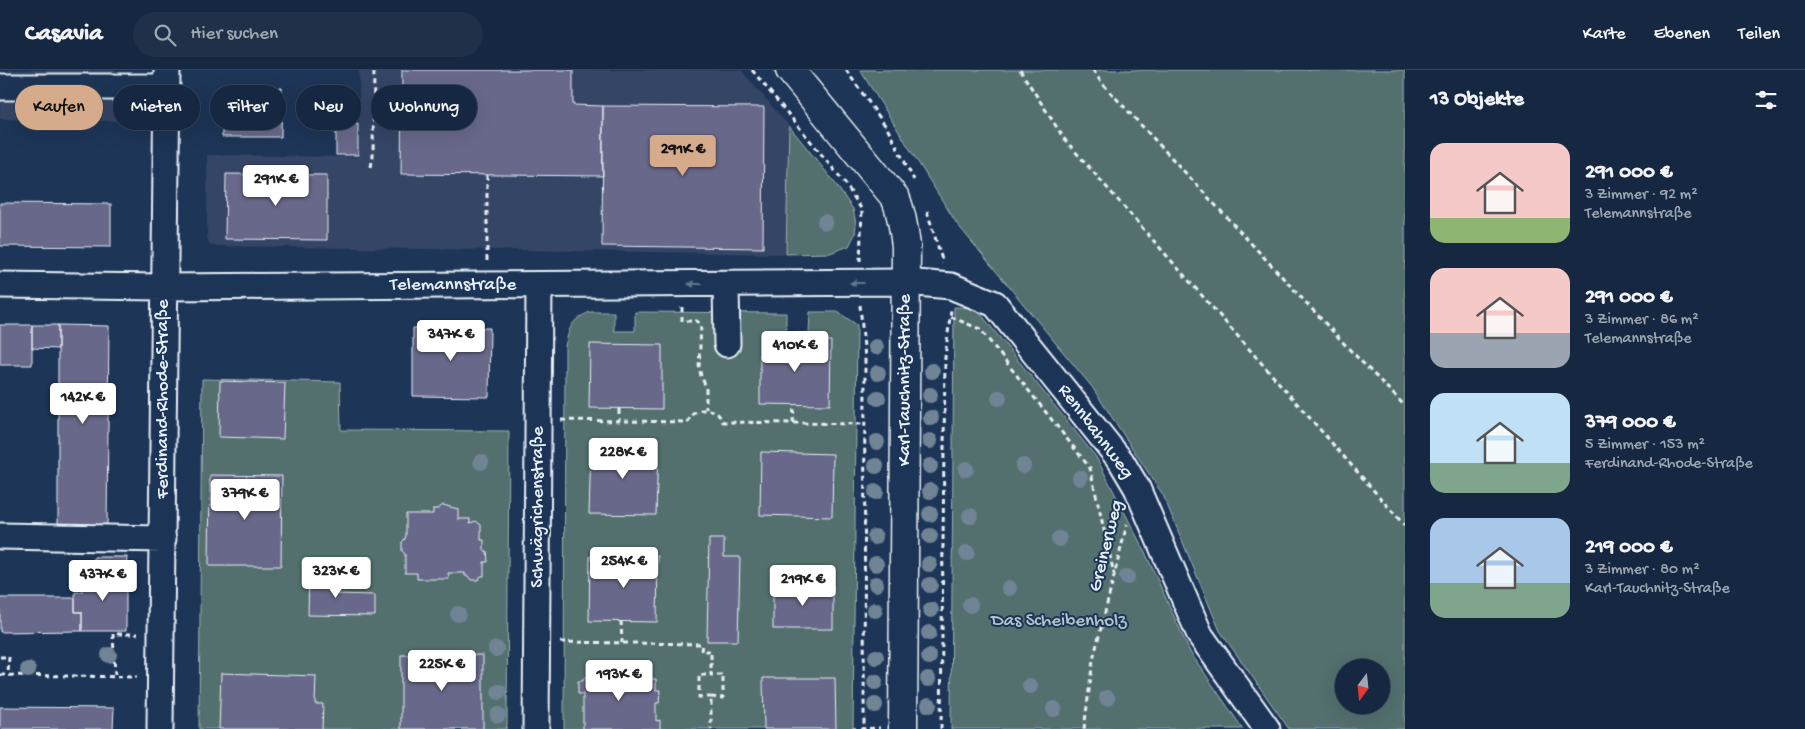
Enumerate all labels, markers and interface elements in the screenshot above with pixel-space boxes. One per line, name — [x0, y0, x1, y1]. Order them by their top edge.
search box — [133, 12, 483, 57]
text: Casavia — [25, 20, 103, 49]
icon: search — [151, 21, 179, 49]
text: Hier suchen — [191, 23, 278, 46]
text: Karte — [1583, 24, 1626, 45]
text: Ebenen — [1654, 24, 1710, 45]
text: Teilen — [1738, 24, 1780, 45]
chip: Kaufen — [15, 85, 103, 130]
chip: Mieten — [113, 85, 200, 130]
chip: Filter — [210, 85, 286, 130]
chip: Neu — [296, 85, 361, 130]
chip: Wohnung — [371, 85, 477, 130]
icon: filters — [1752, 86, 1780, 114]
text: 13 Objekte — [1430, 88, 1524, 113]
pin: 291K € — [642, 134, 724, 177]
text: 291K € — [661, 141, 705, 160]
text: 291 000 € — [1585, 161, 1673, 186]
icon: home — [1470, 163, 1530, 223]
pin: 291K € — [235, 164, 317, 207]
text: 291K € — [254, 171, 298, 190]
text: 3 Zimmer · 92 m² — [1585, 186, 1698, 205]
text: Telemannstraße — [1585, 205, 1692, 224]
street label: Telemannstraße — [389, 274, 516, 297]
one-way arrow — [849, 279, 865, 287]
one-way arrow — [686, 280, 702, 288]
text: 291 000 € — [1585, 286, 1673, 311]
icon: home — [1470, 288, 1530, 348]
street label: Karl-Tauchnitz-Straße — [894, 294, 917, 466]
street label: Ferdinand-Rhode-Straße — [152, 299, 175, 500]
text: 3 Zimmer · 86 m² — [1585, 311, 1699, 330]
pin: 347K € — [410, 320, 492, 362]
text: 347K € — [428, 326, 474, 345]
pin: 410K € — [754, 330, 836, 373]
text: Telemannstraße — [1585, 330, 1692, 349]
text: 410K € — [772, 337, 818, 356]
street label: Rennbahnweg — [1052, 380, 1138, 484]
pin: 142K € — [42, 382, 124, 425]
text: 142K € — [61, 389, 105, 408]
text: 379 000 € — [1585, 411, 1676, 436]
icon: home — [1470, 413, 1530, 473]
street label: Schwägrichenstraße — [527, 426, 550, 588]
text: 5 Zimmer · 153 m² — [1585, 436, 1705, 455]
pin: 228K € — [582, 438, 664, 480]
text: 228K € — [600, 444, 646, 463]
text: Ferdinand-Rhode-Straße — [1585, 455, 1753, 474]
pin: 379K € — [204, 478, 286, 521]
text: 379K € — [222, 485, 268, 504]
street label: Greinerweg — [1085, 498, 1130, 594]
text: 219 000 € — [1585, 536, 1673, 561]
icon: home — [1470, 538, 1530, 598]
pin: 254K € — [583, 546, 665, 589]
text: 254K € — [601, 553, 647, 572]
pin: 323K € — [295, 556, 377, 599]
pin: 437K € — [62, 560, 144, 602]
text: 3 Zimmer · 80 m² — [1585, 561, 1700, 580]
text: 323K € — [313, 563, 359, 582]
pin: 219K € — [762, 564, 844, 607]
text: 437K € — [80, 566, 126, 585]
text: 219K € — [781, 571, 825, 590]
text: Karl-Tauchnitz-Straße — [1585, 580, 1730, 599]
park label: Das Scheibenholz — [989, 610, 1127, 633]
pin: 225K € — [401, 650, 483, 692]
text: 225K € — [419, 656, 465, 675]
north arrow — [1335, 659, 1390, 714]
map controls — [1335, 659, 1390, 714]
pin: 193K € — [578, 660, 660, 702]
text: 193K € — [597, 666, 641, 685]

